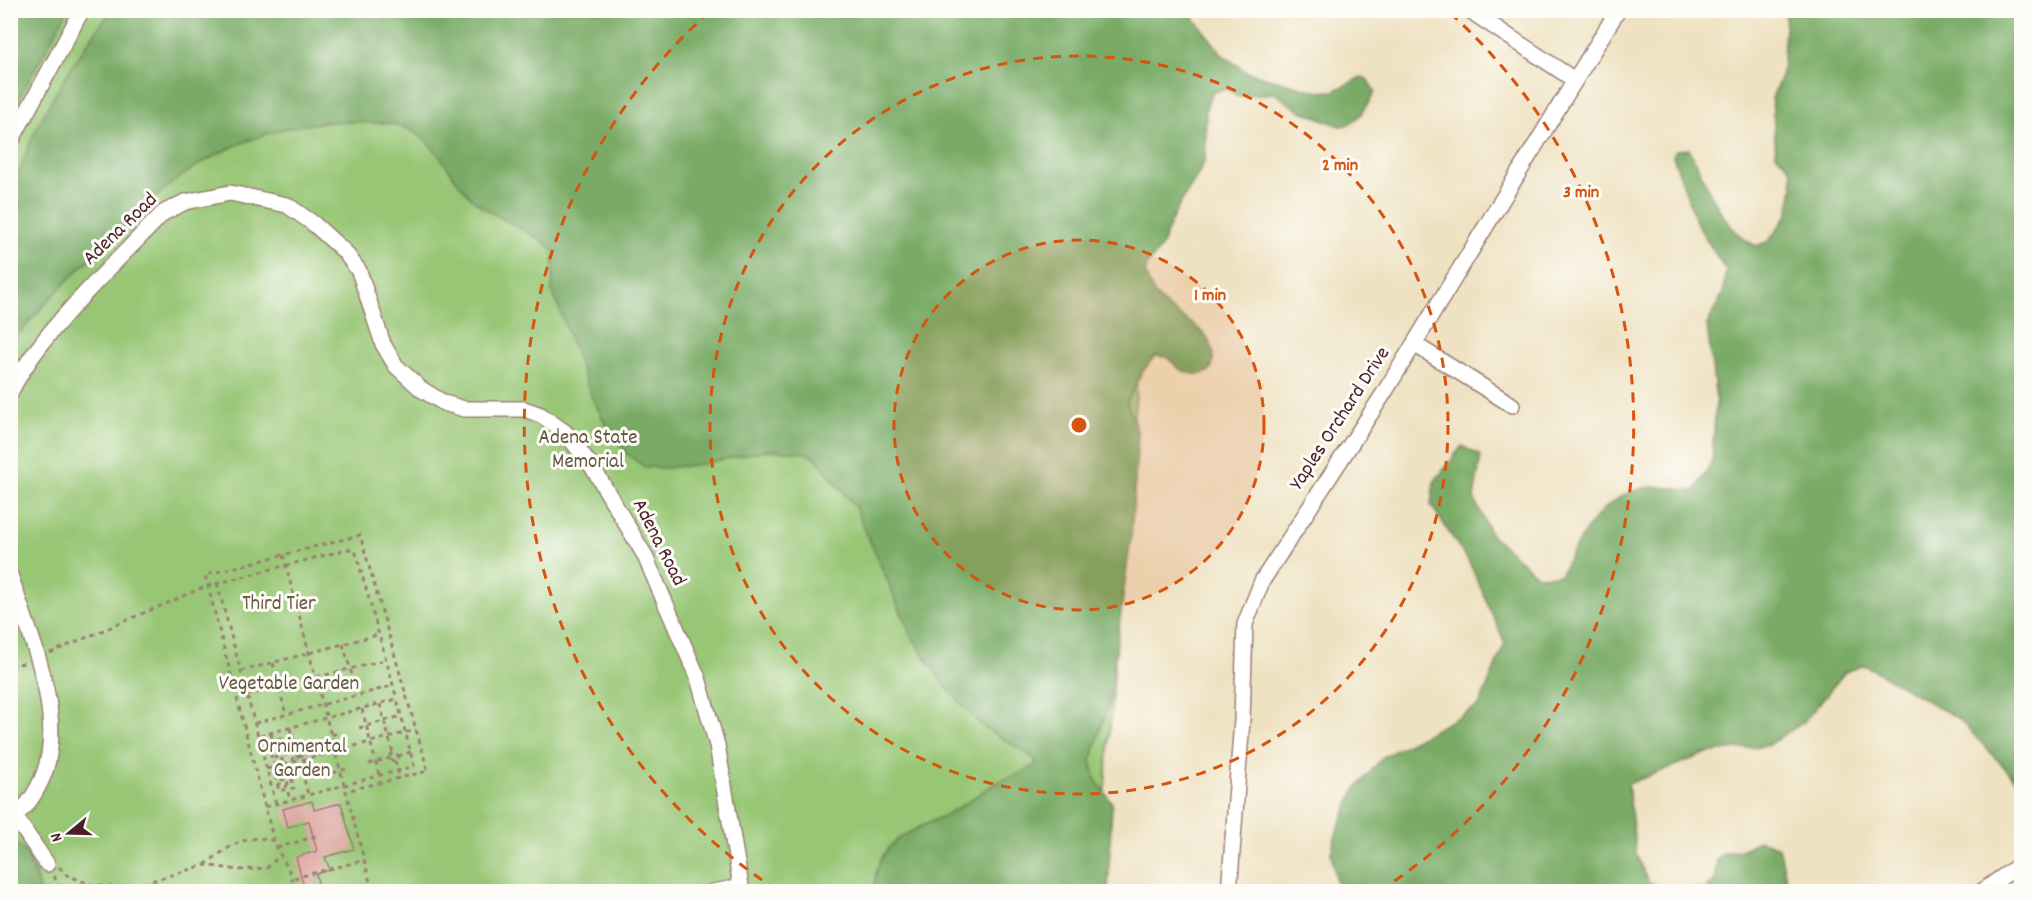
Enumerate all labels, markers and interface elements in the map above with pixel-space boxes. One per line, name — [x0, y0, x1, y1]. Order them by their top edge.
text: 2 min — [1322, 154, 1358, 179]
text: 3 min — [1563, 181, 1599, 206]
street label: Adena Road — [77, 186, 165, 274]
text: 1 min — [1194, 284, 1226, 309]
street label: Yaples Orchard Drive — [1283, 341, 1399, 497]
centre of rings — [1069, 415, 1089, 435]
park label: Adena State Memorial — [539, 424, 637, 478]
street label: Adena Road — [623, 494, 693, 592]
park label: Third Tier — [242, 590, 316, 620]
park label: Vegetable Garden — [219, 670, 359, 700]
park label: Ornimental Garden — [257, 733, 347, 787]
north arrow — [39, 803, 99, 863]
text: N — [45, 829, 69, 845]

